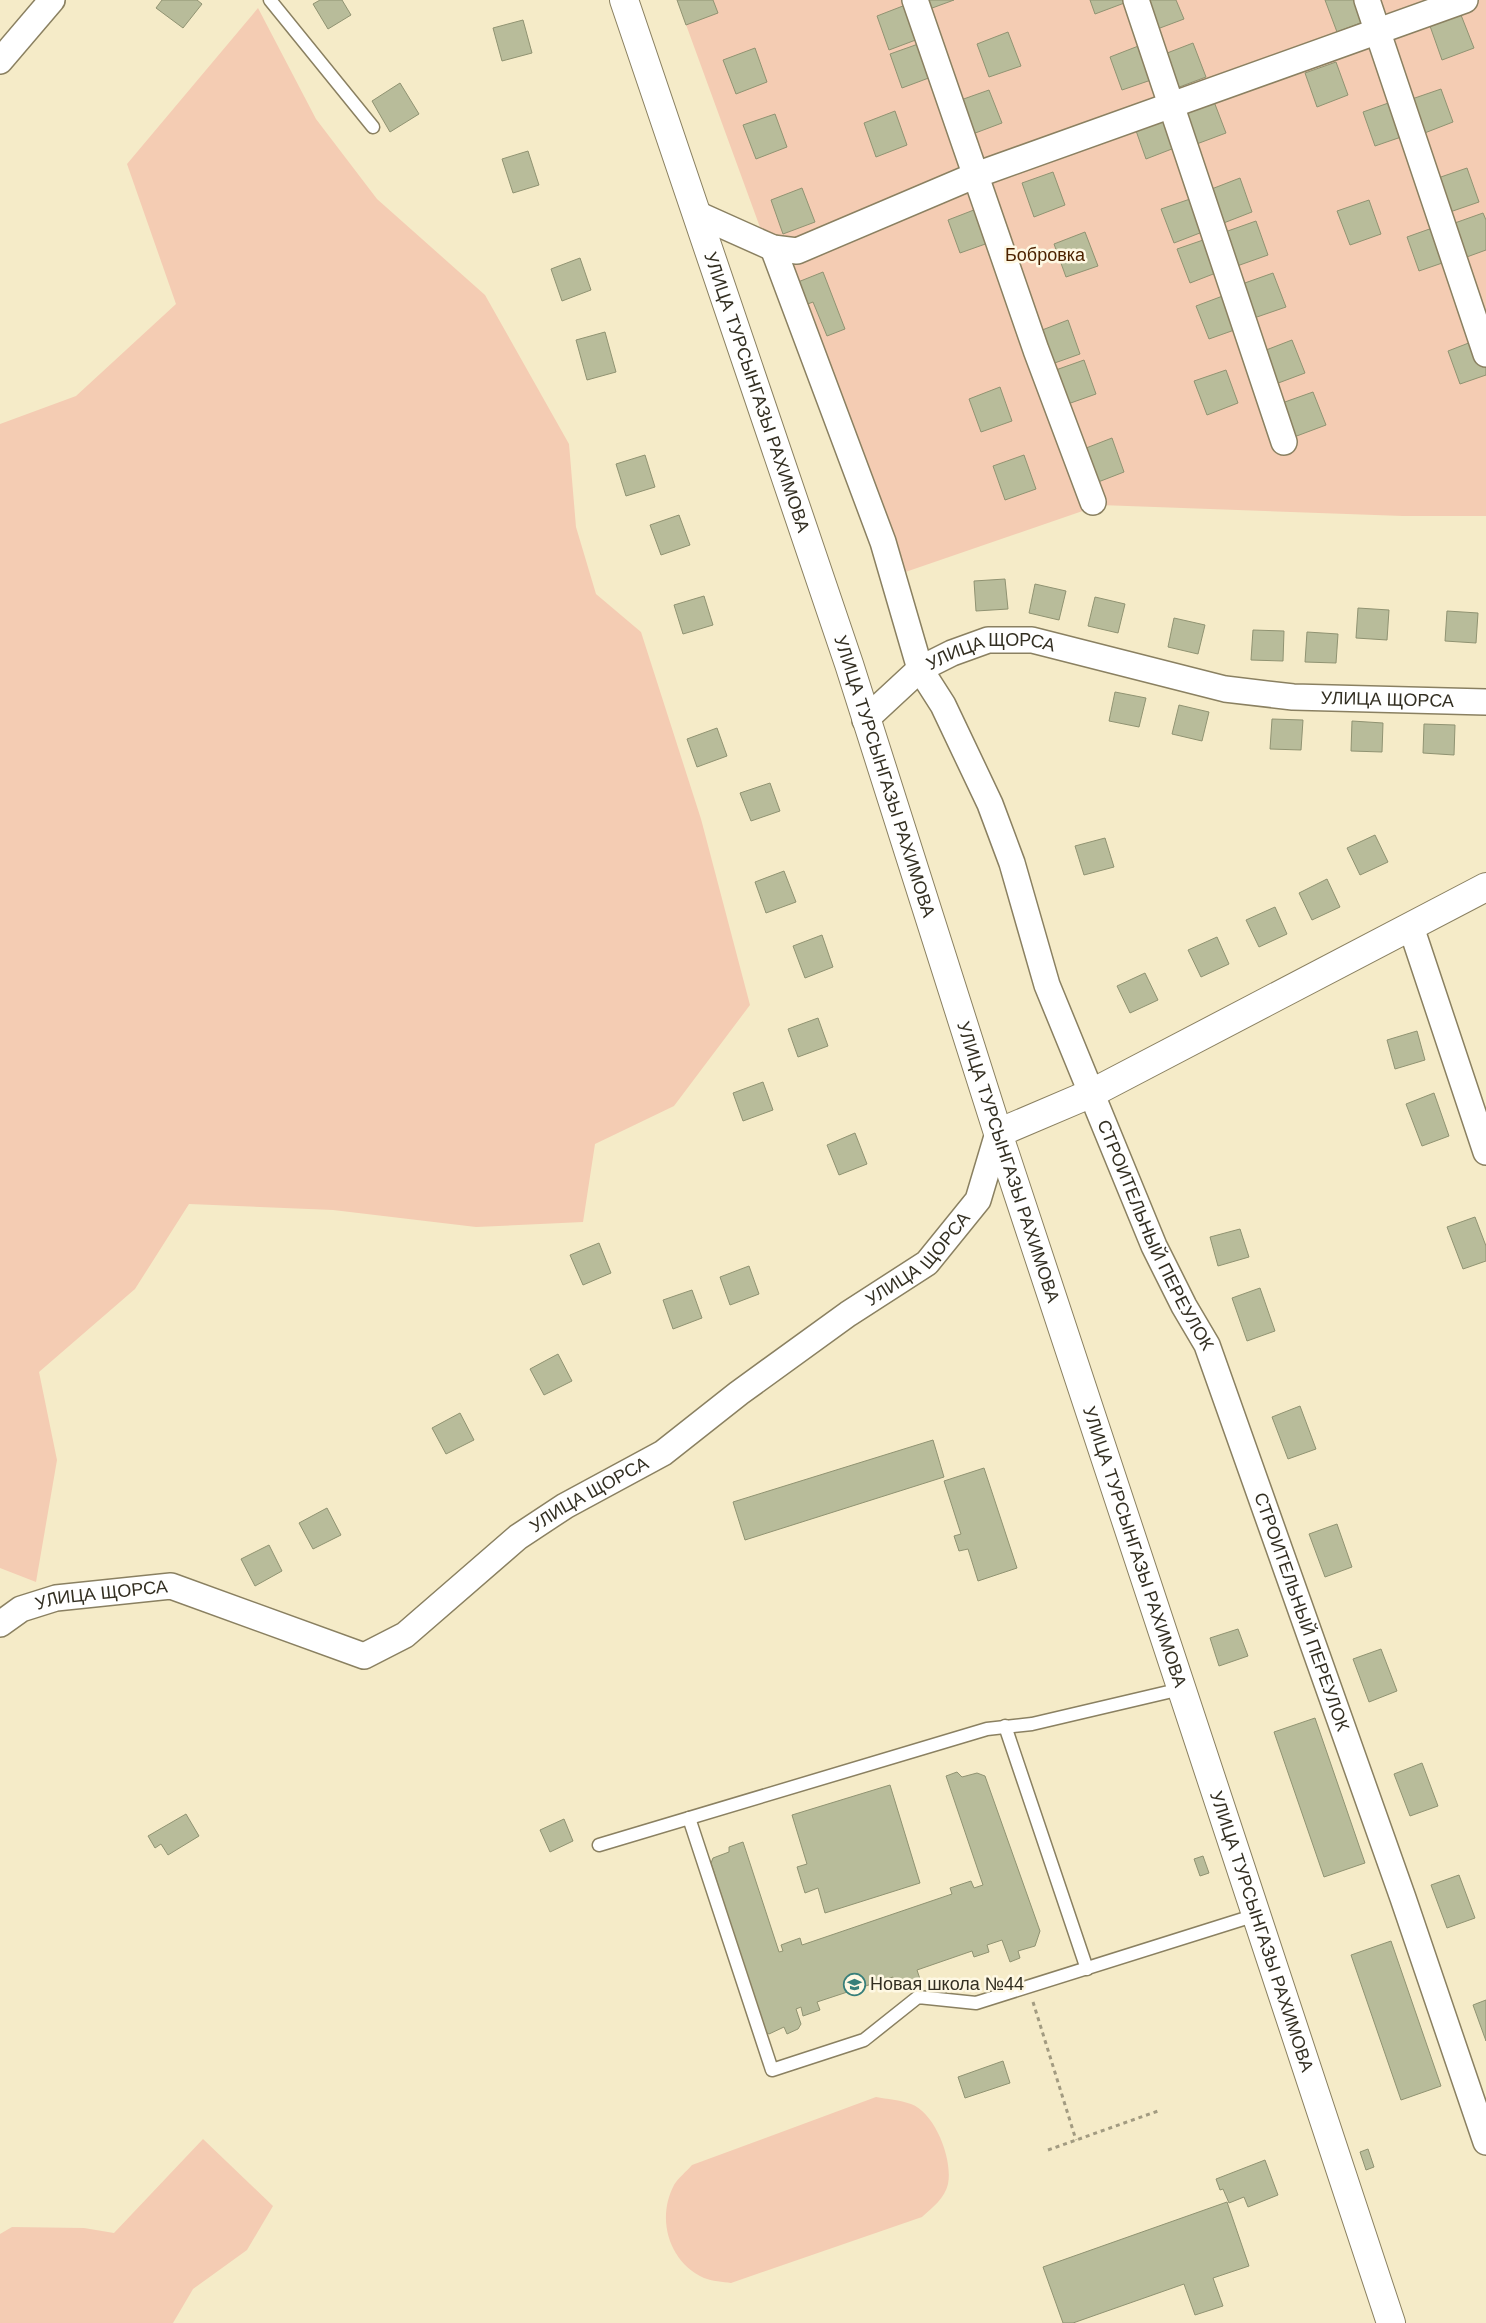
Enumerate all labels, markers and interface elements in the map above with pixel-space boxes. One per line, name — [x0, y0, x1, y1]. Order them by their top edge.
park label: Бобровка — [1005, 245, 1086, 265]
street label: УЛИЦА ТУРСЫНГАЗЫ РАХИМОВА — [700, 249, 814, 535]
street label: УЛИЦА ЩОРСА — [923, 630, 1057, 674]
street label: УЛИЦА ТУРСЫНГАЗЫ РАХИМОВА — [830, 633, 939, 920]
street label: УЛИЦА ЩОРСА — [1320, 688, 1454, 711]
street label: УЛИЦА ТУРСЫНГАЗЫ РАХИМОВА — [953, 1019, 1063, 1305]
street label: СТРОИТЕЛЬНЫЙ ПЕРЕУЛОК — [1093, 1117, 1218, 1354]
street label: УЛИЦА ЩОРСА — [862, 1208, 974, 1310]
street label: УЛИЦА ТУРСЫНГАЗЫ РАХИМОВА — [1079, 1404, 1190, 1690]
street label: УЛИЦА ЩОРСА — [526, 1453, 652, 1536]
street label: СТРОИТЕЛЬНЫЙ ПЕРЕУЛОК — [1250, 1490, 1353, 1734]
street label: УЛИЦА ЩОРСА — [33, 1576, 169, 1614]
street label: УЛИЦА ТУРСЫНГАЗЫ РАХИМОВА — [1206, 1788, 1317, 2074]
school or university icon: Новая школа №44 — [842, 1972, 866, 1996]
place label: Новая школа №44 — [870, 1974, 1024, 1994]

